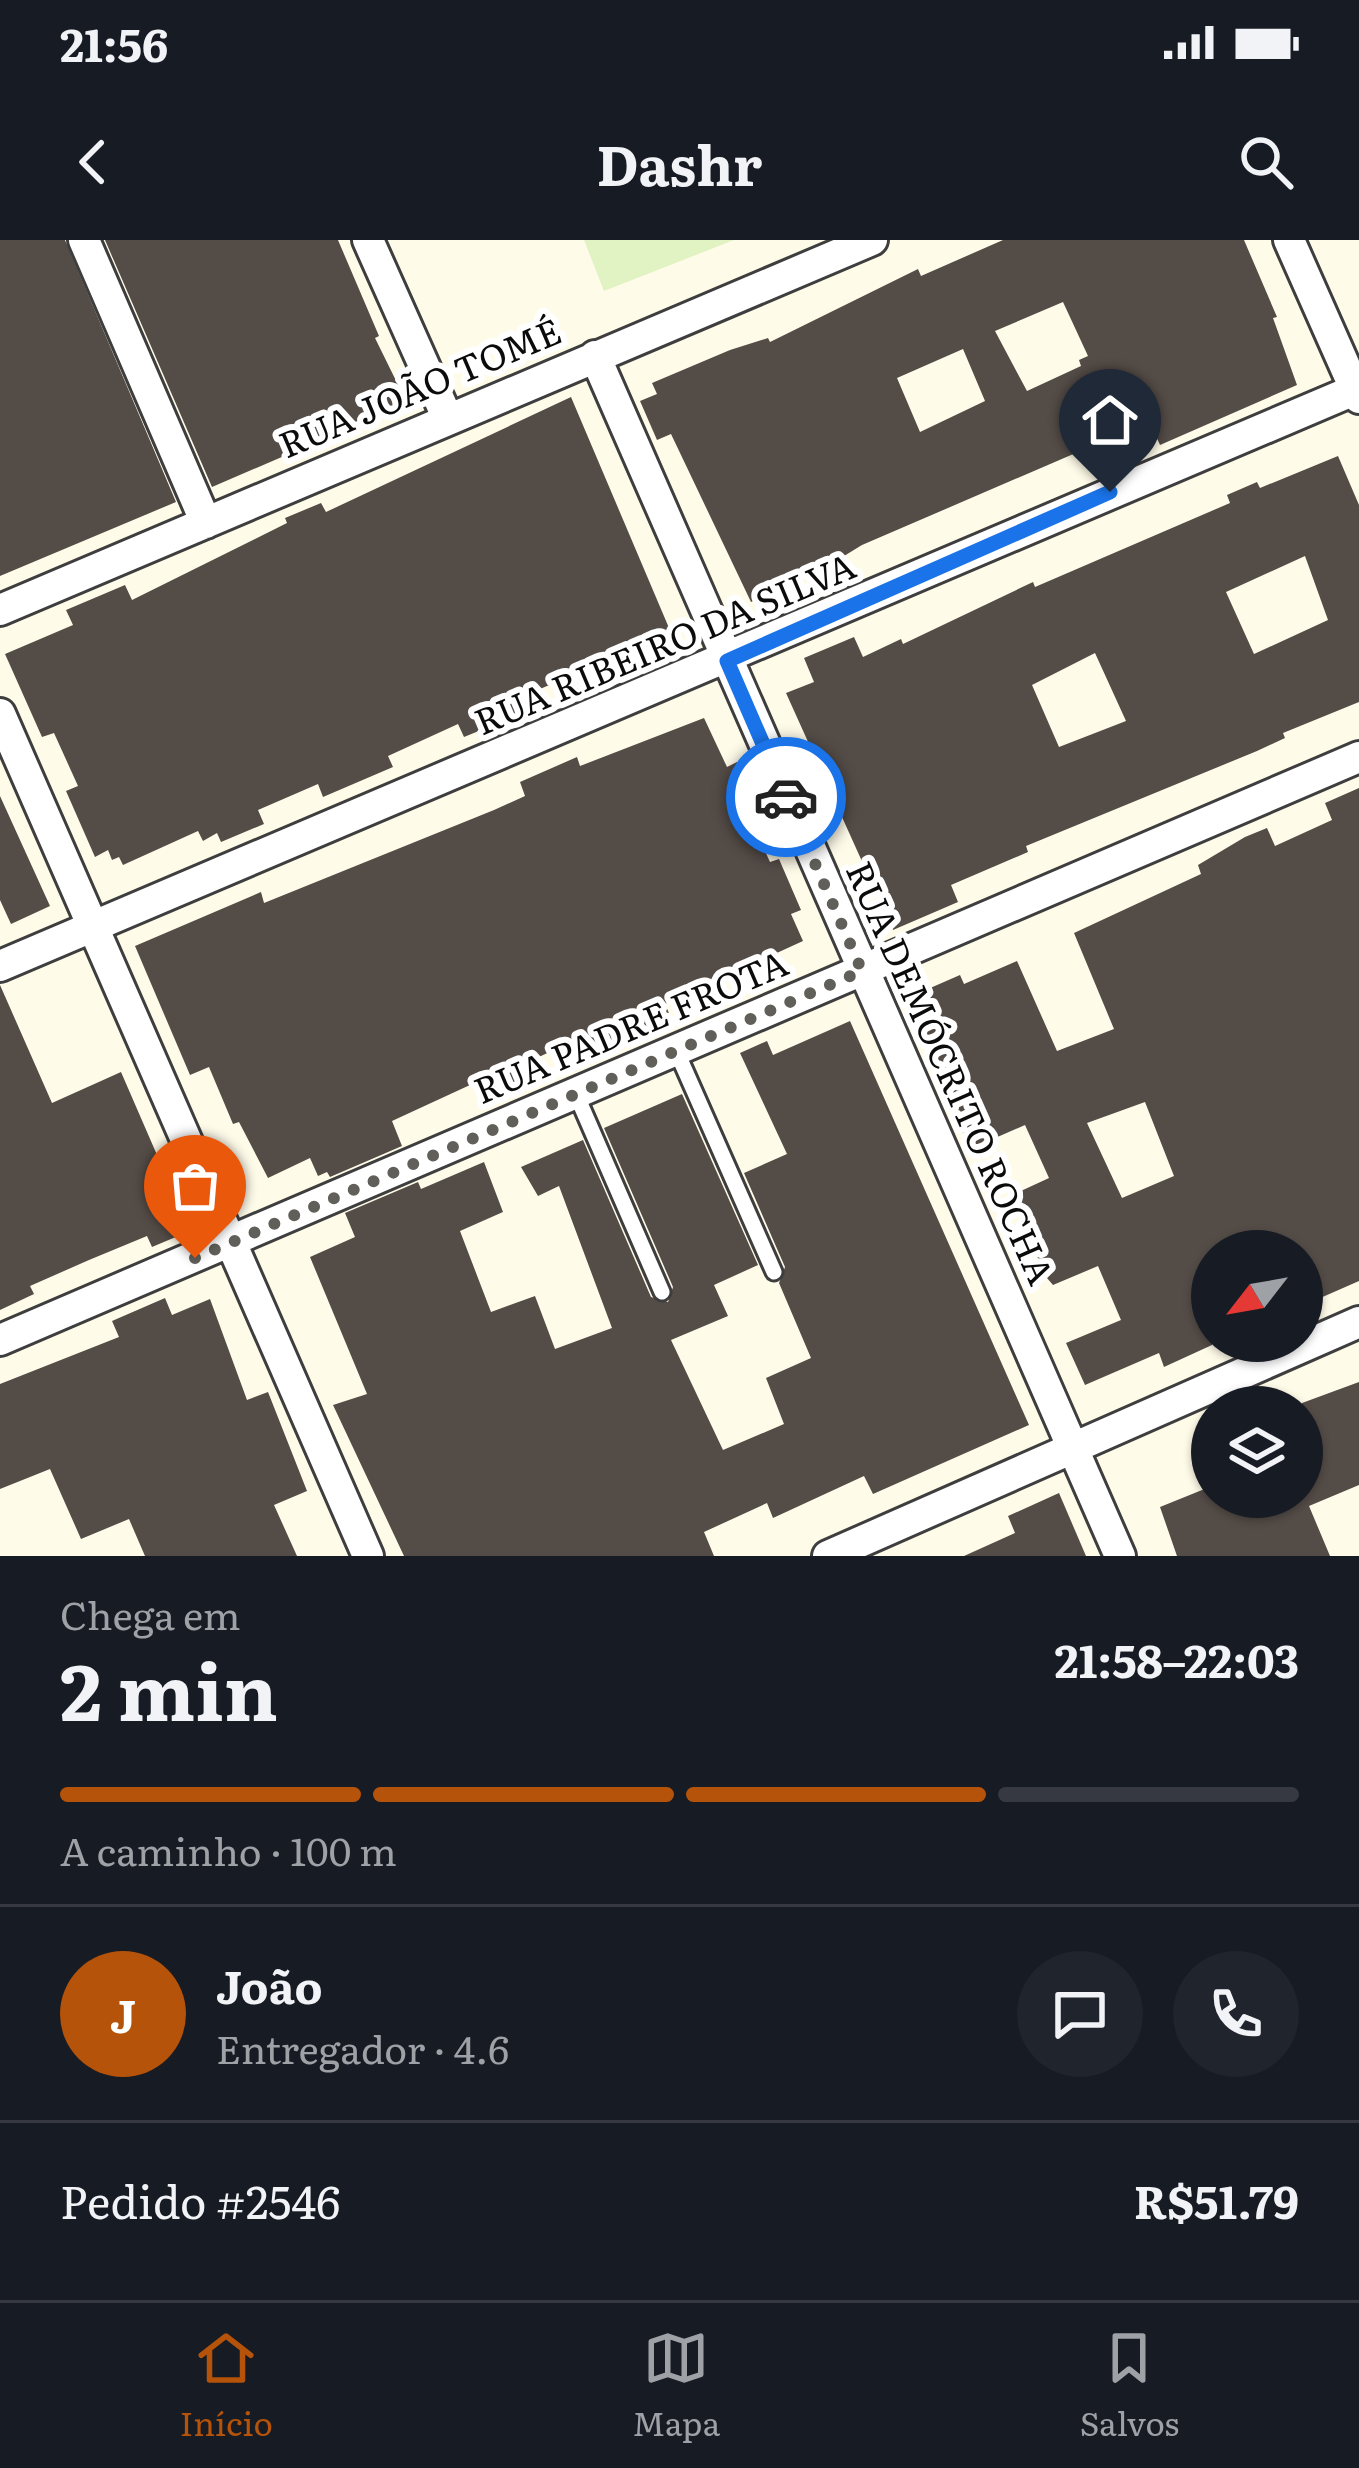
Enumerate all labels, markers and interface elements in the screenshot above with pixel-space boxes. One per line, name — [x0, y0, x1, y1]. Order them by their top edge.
text: 21:56 — [60, 9, 168, 76]
text: Dashr — [597, 122, 762, 203]
icon: back — [60, 129, 126, 195]
icon: search — [1233, 129, 1299, 195]
street label: RUA JOÃO TOMÉ — [270, 302, 568, 469]
pin — [1059, 369, 1161, 492]
icon: home — [1077, 387, 1143, 453]
street label: RUA RIBEIRO DA SILVA — [465, 537, 863, 746]
courier — [726, 737, 846, 857]
icon: car — [753, 764, 819, 830]
street label: RUA DEMÓCRITO ROCHA — [835, 852, 1070, 1292]
street label: RUA PADRE FROTA — [465, 935, 795, 1115]
pin — [144, 1135, 246, 1258]
icon: bag — [162, 1153, 228, 1219]
north arrow — [1191, 1230, 1323, 1362]
map controls — [1191, 1230, 1323, 1518]
button: layers — [1191, 1386, 1323, 1518]
text: Chega em — [60, 1584, 241, 1642]
text: 21:58–22:03 — [1055, 1625, 1299, 1692]
text: 2 min — [60, 1629, 278, 1745]
text: A caminho · 100 m — [60, 1820, 397, 1878]
text: João — [216, 1951, 323, 2018]
button: chat — [1017, 1951, 1143, 2077]
button: phone — [1173, 1951, 1299, 2077]
text: J — [110, 1980, 136, 2047]
text: Entregador · 4.6 — [216, 2018, 509, 2076]
text: Pedido #2546 — [60, 2166, 340, 2233]
text: R$51.79 — [1134, 2166, 1299, 2233]
tab: Início — [180, 2325, 273, 2446]
tab: Mapa — [632, 2325, 720, 2446]
tab: Salvos — [1080, 2325, 1179, 2446]

